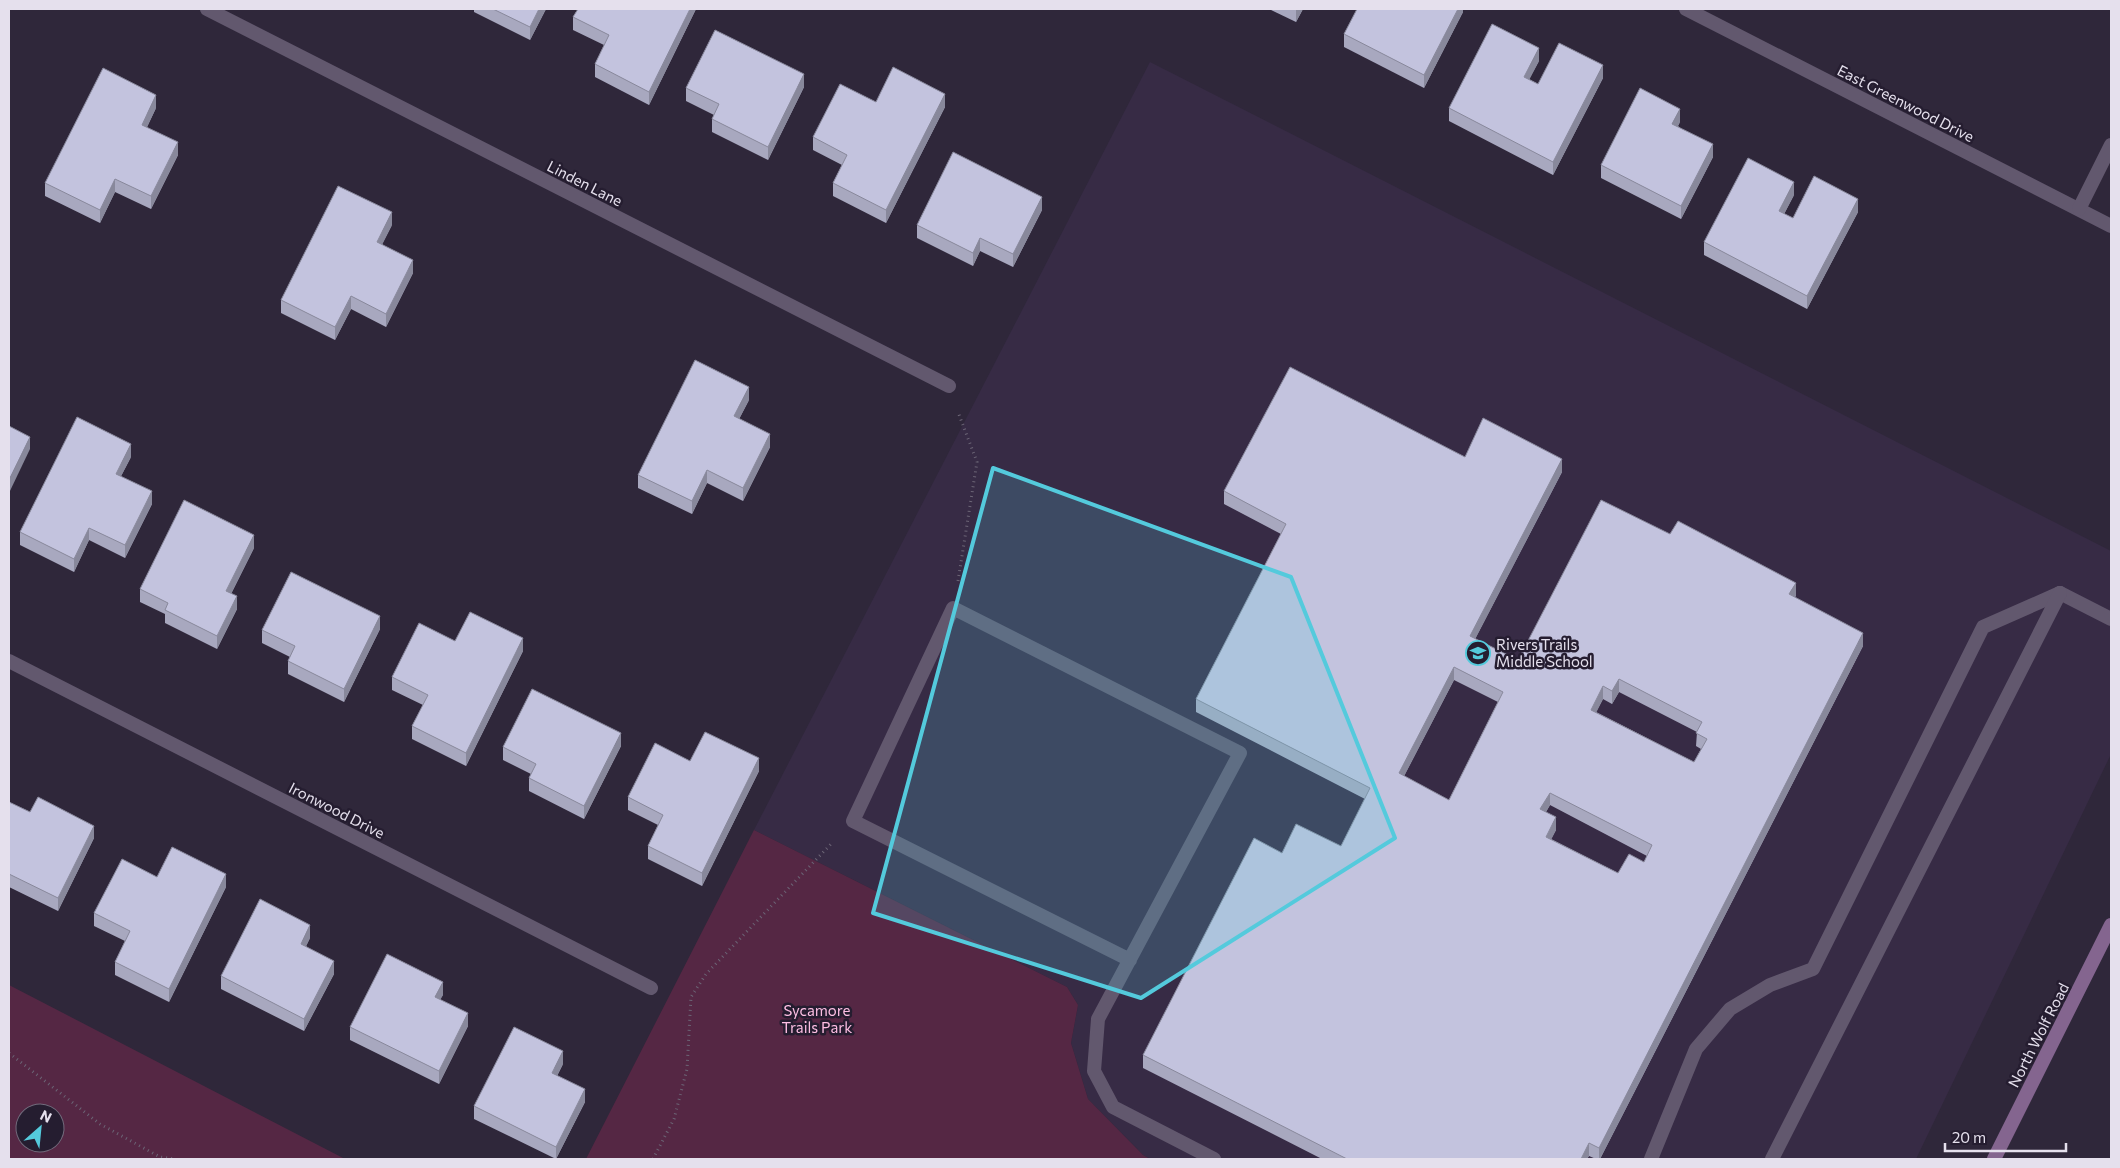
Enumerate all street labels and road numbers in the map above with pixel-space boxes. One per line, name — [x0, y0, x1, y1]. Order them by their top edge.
street label: East Greenwood Drive — [1835, 61, 1977, 145]
street label: Linden Lane — [544, 156, 626, 210]
street label: Ironwood Drive — [286, 778, 388, 842]
street label: North Wolf Road — [2004, 980, 2072, 1090]

